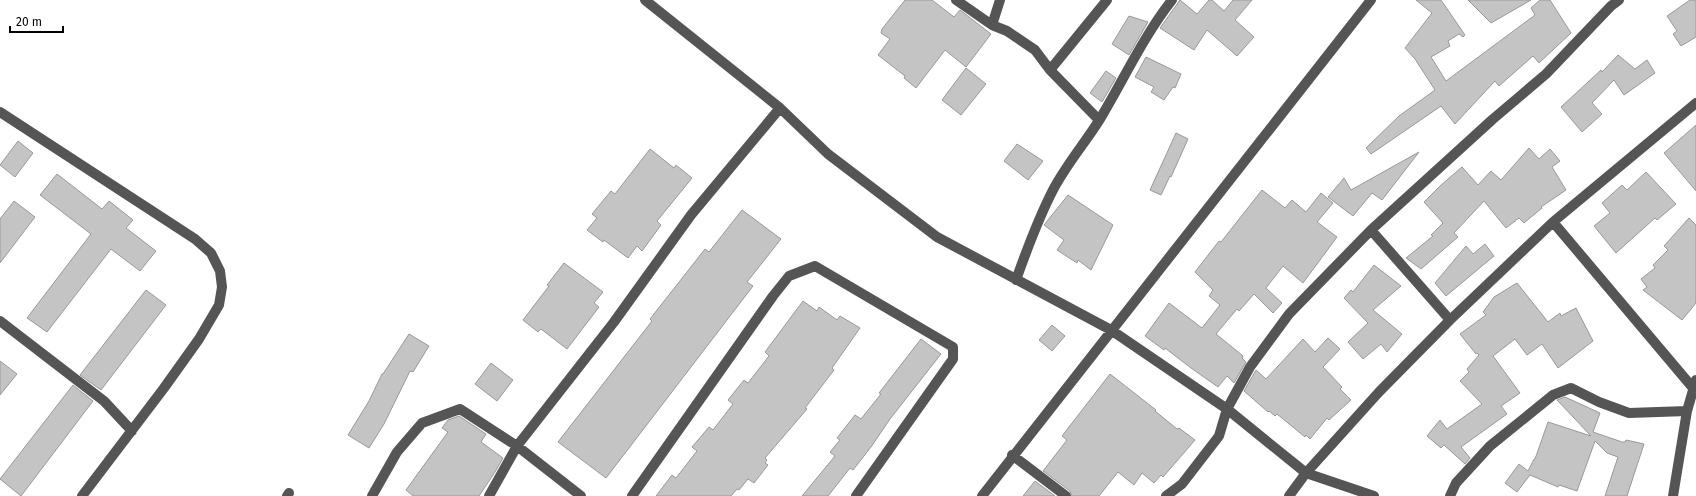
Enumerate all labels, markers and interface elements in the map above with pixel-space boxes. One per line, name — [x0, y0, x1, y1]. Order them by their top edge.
scale bar — [10, 8, 63, 34]
text: 20 m — [16, 15, 42, 29]

